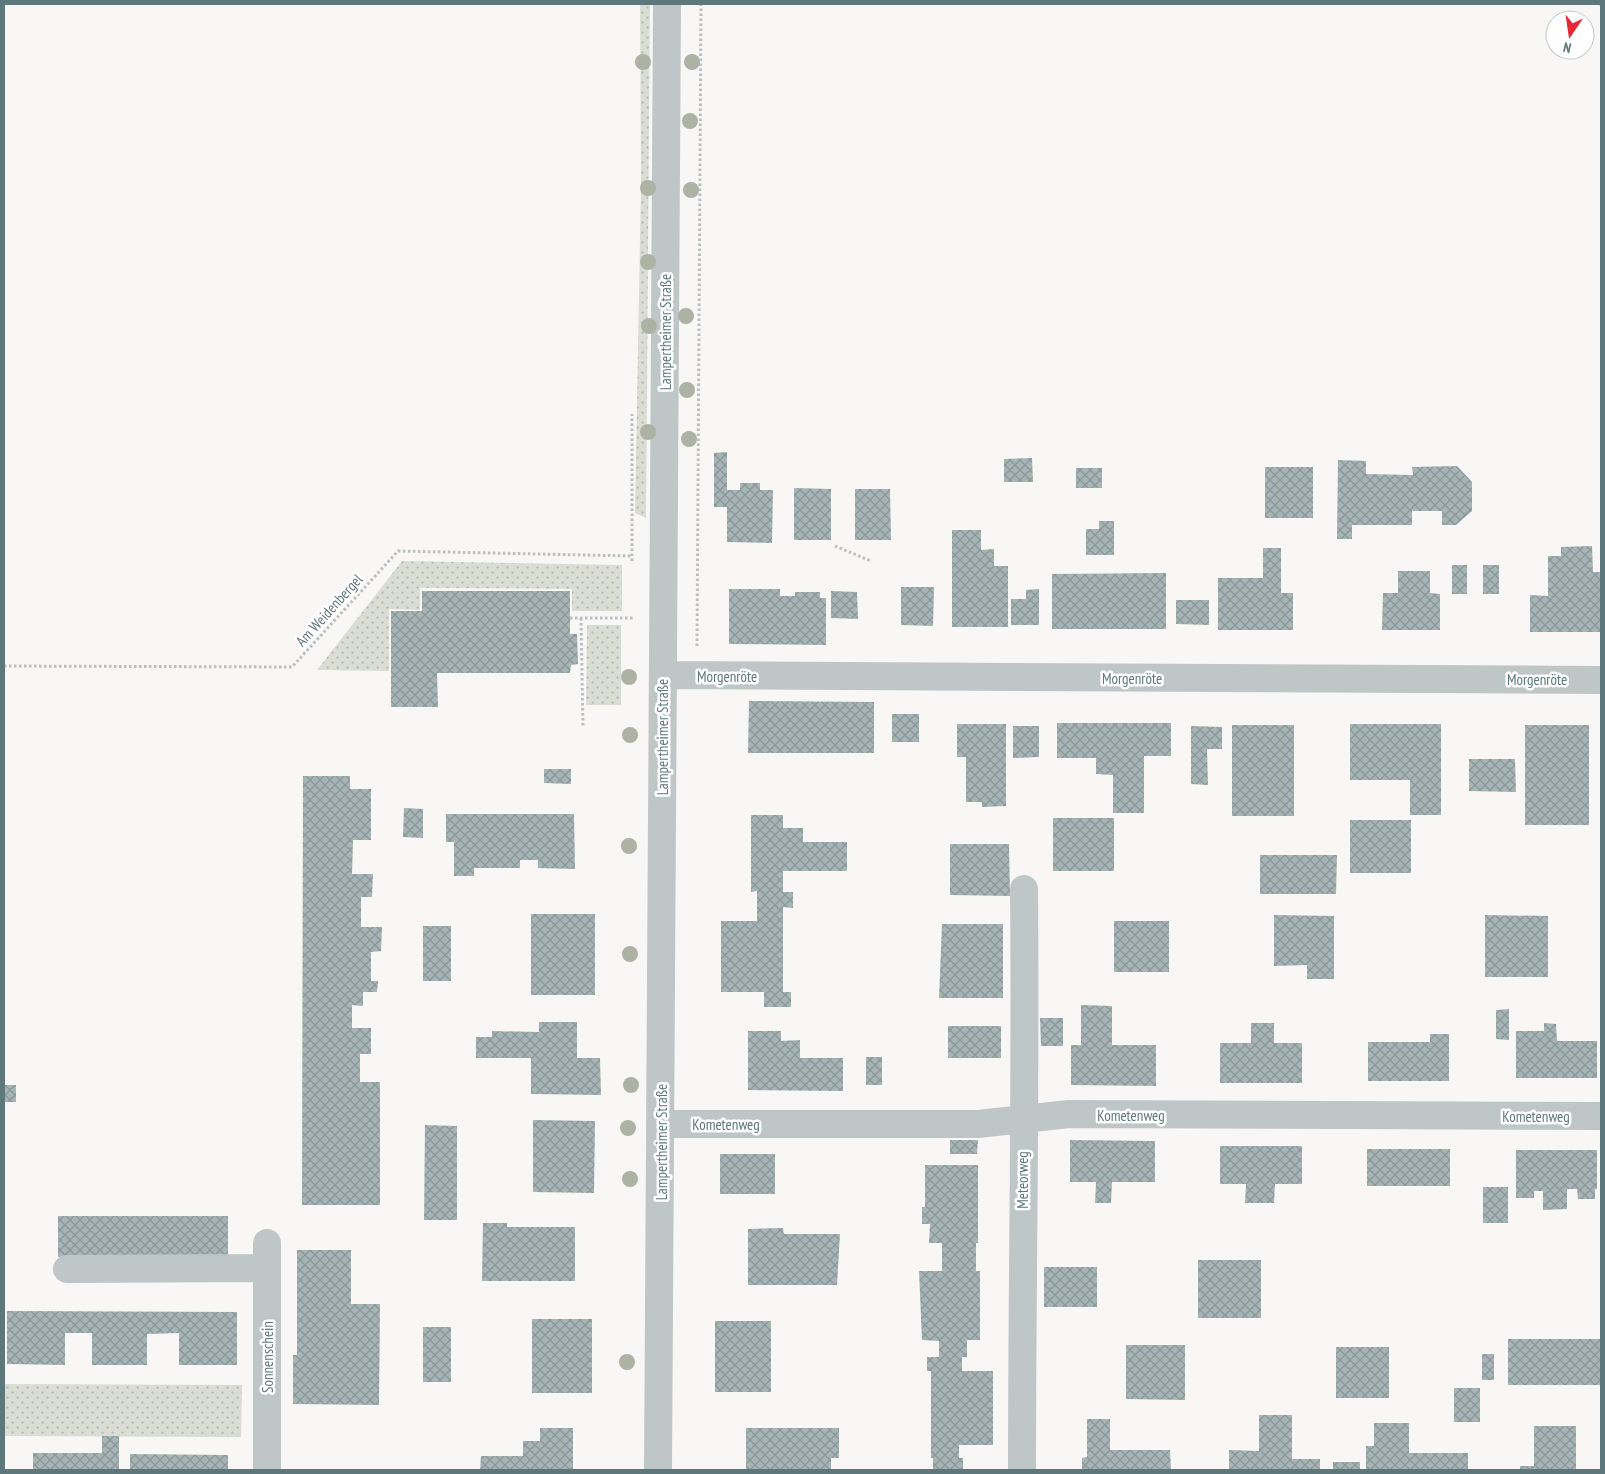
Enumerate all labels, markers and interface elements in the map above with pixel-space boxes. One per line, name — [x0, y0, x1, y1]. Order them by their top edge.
north arrow — [1545, 10, 1595, 60]
text: N — [1561, 38, 1573, 57]
street label: Lampertheimer Straße — [656, 274, 675, 390]
street label: Am Weidenbergel — [291, 569, 367, 650]
street label: Morgenröte — [697, 667, 757, 686]
street label: Morgenröte — [1102, 669, 1162, 688]
street label: Morgenröte — [1507, 670, 1567, 689]
street label: Lampertheimer Straße — [653, 679, 672, 795]
street label: Lampertheimer Straße — [652, 1084, 671, 1200]
street label: Kometenweg — [1097, 1106, 1165, 1125]
street label: Kometenweg — [1502, 1107, 1570, 1126]
street label: Kometenweg — [692, 1115, 760, 1134]
street label: Meteorweg — [1013, 1151, 1032, 1209]
street label: Sonnenschein — [258, 1321, 277, 1393]

